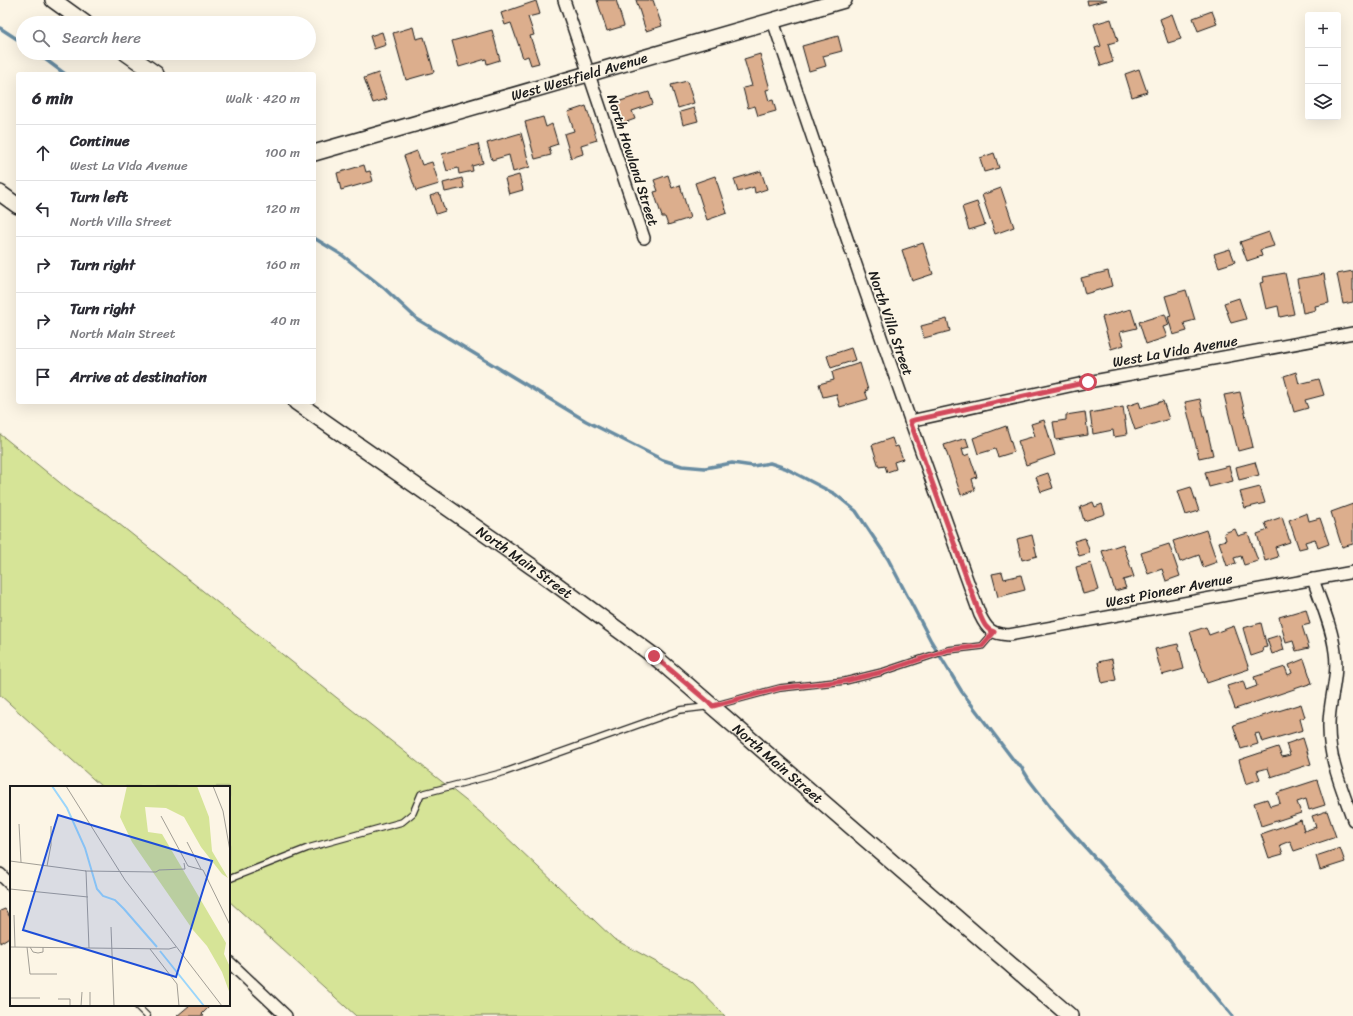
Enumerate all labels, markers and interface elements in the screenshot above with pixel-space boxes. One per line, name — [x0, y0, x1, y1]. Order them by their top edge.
map controls — [1305, 12, 1341, 120]
button: + — [1305, 12, 1341, 48]
search box — [16, 16, 316, 60]
text: Search here — [62, 25, 141, 51]
icon: search — [30, 27, 52, 49]
street label: West Westfield Avenue — [508, 45, 651, 109]
button: − — [1305, 48, 1341, 84]
text: 6 min — [32, 83, 73, 113]
button: layers — [1305, 84, 1341, 120]
text: Walk · 420 m — [225, 87, 300, 110]
street label: North Howland Street — [599, 91, 666, 229]
text: Continue — [70, 128, 130, 154]
text: 100 m — [265, 141, 300, 164]
icon: ahead — [32, 142, 54, 164]
text: West La Vida Avenue — [70, 154, 188, 177]
text: Turn left — [70, 184, 128, 210]
text: 120 m — [265, 197, 300, 220]
icon: left — [32, 198, 54, 220]
text: North Villa Street — [70, 210, 172, 233]
text: Turn right — [70, 252, 135, 278]
text: 160 m — [265, 253, 300, 276]
icon: right — [32, 254, 54, 276]
street label: North Villa Street — [861, 267, 920, 379]
text: Turn right — [70, 296, 135, 322]
text: 40 m — [270, 309, 300, 332]
icon: right — [32, 310, 54, 332]
text: North Main Street — [70, 322, 175, 345]
street label: West La Vida Avenue — [1111, 328, 1240, 375]
text: Arrive at destination — [70, 364, 207, 390]
icon: arrive — [32, 366, 54, 388]
route start — [1079, 373, 1097, 391]
street label: North Main Street — [471, 519, 578, 605]
street label: West Pioneer Avenue — [1103, 566, 1235, 615]
route end — [645, 647, 663, 665]
street label: North Main Street — [727, 717, 829, 810]
inset map — [10, 786, 230, 1006]

